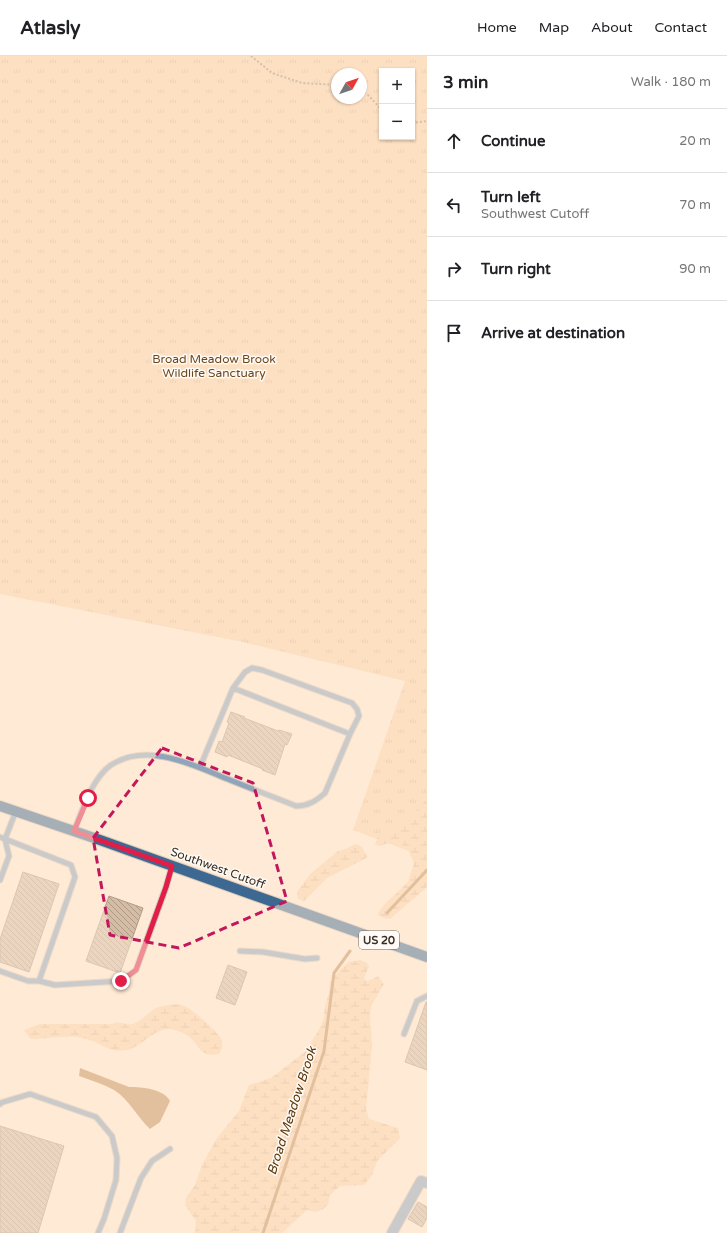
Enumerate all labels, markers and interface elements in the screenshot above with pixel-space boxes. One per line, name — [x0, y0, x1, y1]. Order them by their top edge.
text: Atlasly — [20, 17, 80, 39]
text: Home — [477, 19, 517, 36]
text: Map — [539, 19, 569, 36]
text: About — [591, 19, 633, 36]
text: Contact — [655, 19, 707, 36]
north arrow — [331, 68, 367, 104]
map controls — [379, 68, 415, 140]
button: + — [379, 68, 415, 104]
text: 3 min — [443, 72, 488, 93]
text: Walk · 180 m — [631, 74, 711, 90]
button: − — [379, 104, 415, 140]
icon: ahead — [443, 130, 465, 152]
text: Continue — [481, 132, 545, 150]
text: 20 m — [679, 133, 711, 149]
text: Turn left — [481, 188, 541, 206]
icon: left — [443, 194, 465, 216]
text: 70 m — [679, 197, 711, 213]
text: Southwest Cutoff — [481, 206, 589, 222]
icon: right — [443, 258, 465, 280]
text: Turn right — [481, 260, 551, 278]
text: 90 m — [679, 261, 711, 277]
icon: arrive — [443, 322, 465, 344]
text: Arrive at destination — [481, 324, 625, 342]
park label: Broad Meadow Brook Wildlife Sanctuary — [152, 352, 276, 380]
route start — [79, 789, 97, 807]
street label: Southwest Cutoff — [169, 844, 268, 892]
road number: US 20 — [359, 931, 399, 949]
route end — [112, 972, 130, 990]
water label: Broad Meadow Brook — [264, 1044, 321, 1177]

